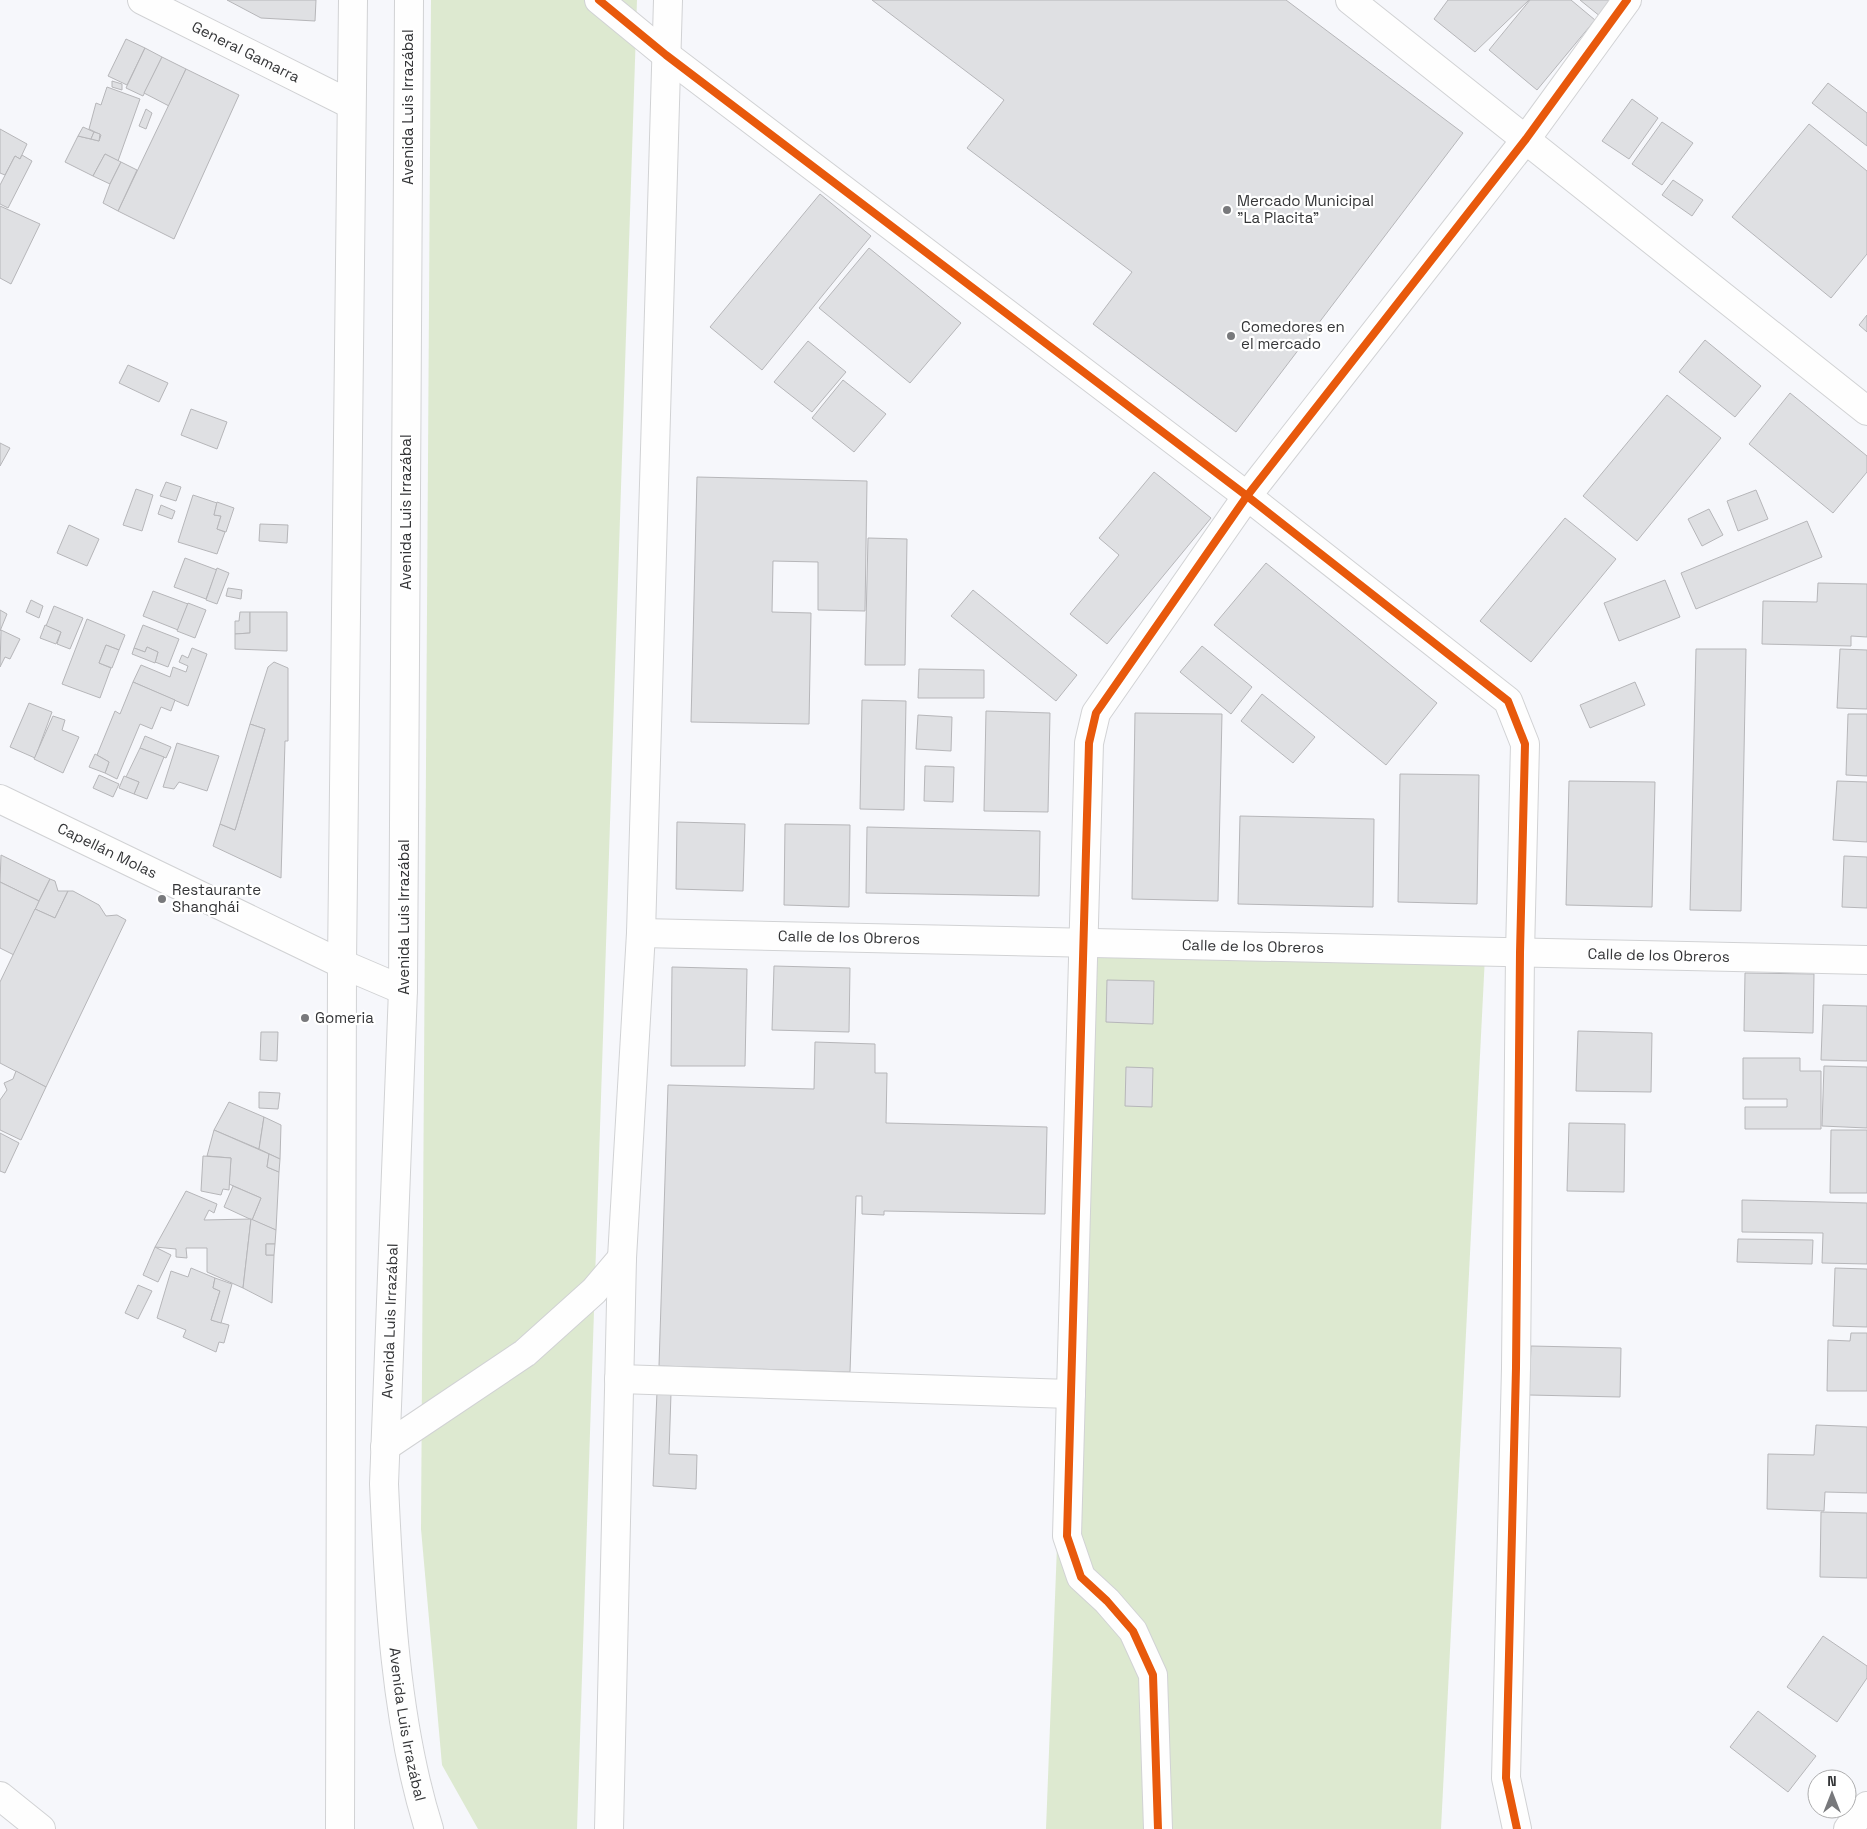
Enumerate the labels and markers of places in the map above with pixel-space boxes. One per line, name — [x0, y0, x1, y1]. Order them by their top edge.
place label: Mercado Municipal "La Placita" — [1237, 191, 1374, 227]
marker: Mercado Municipal "La Placita" — [1221, 204, 1233, 216]
place label: Comedores en el mercado — [1241, 317, 1345, 353]
marker: Comedores en el mercado — [1225, 330, 1237, 342]
place label: Restaurante Shanghái — [172, 880, 261, 916]
marker: Restaurante Shanghái — [156, 893, 168, 905]
place label: Gomeria — [315, 1008, 374, 1027]
marker: Gomeria — [299, 1012, 311, 1024]

